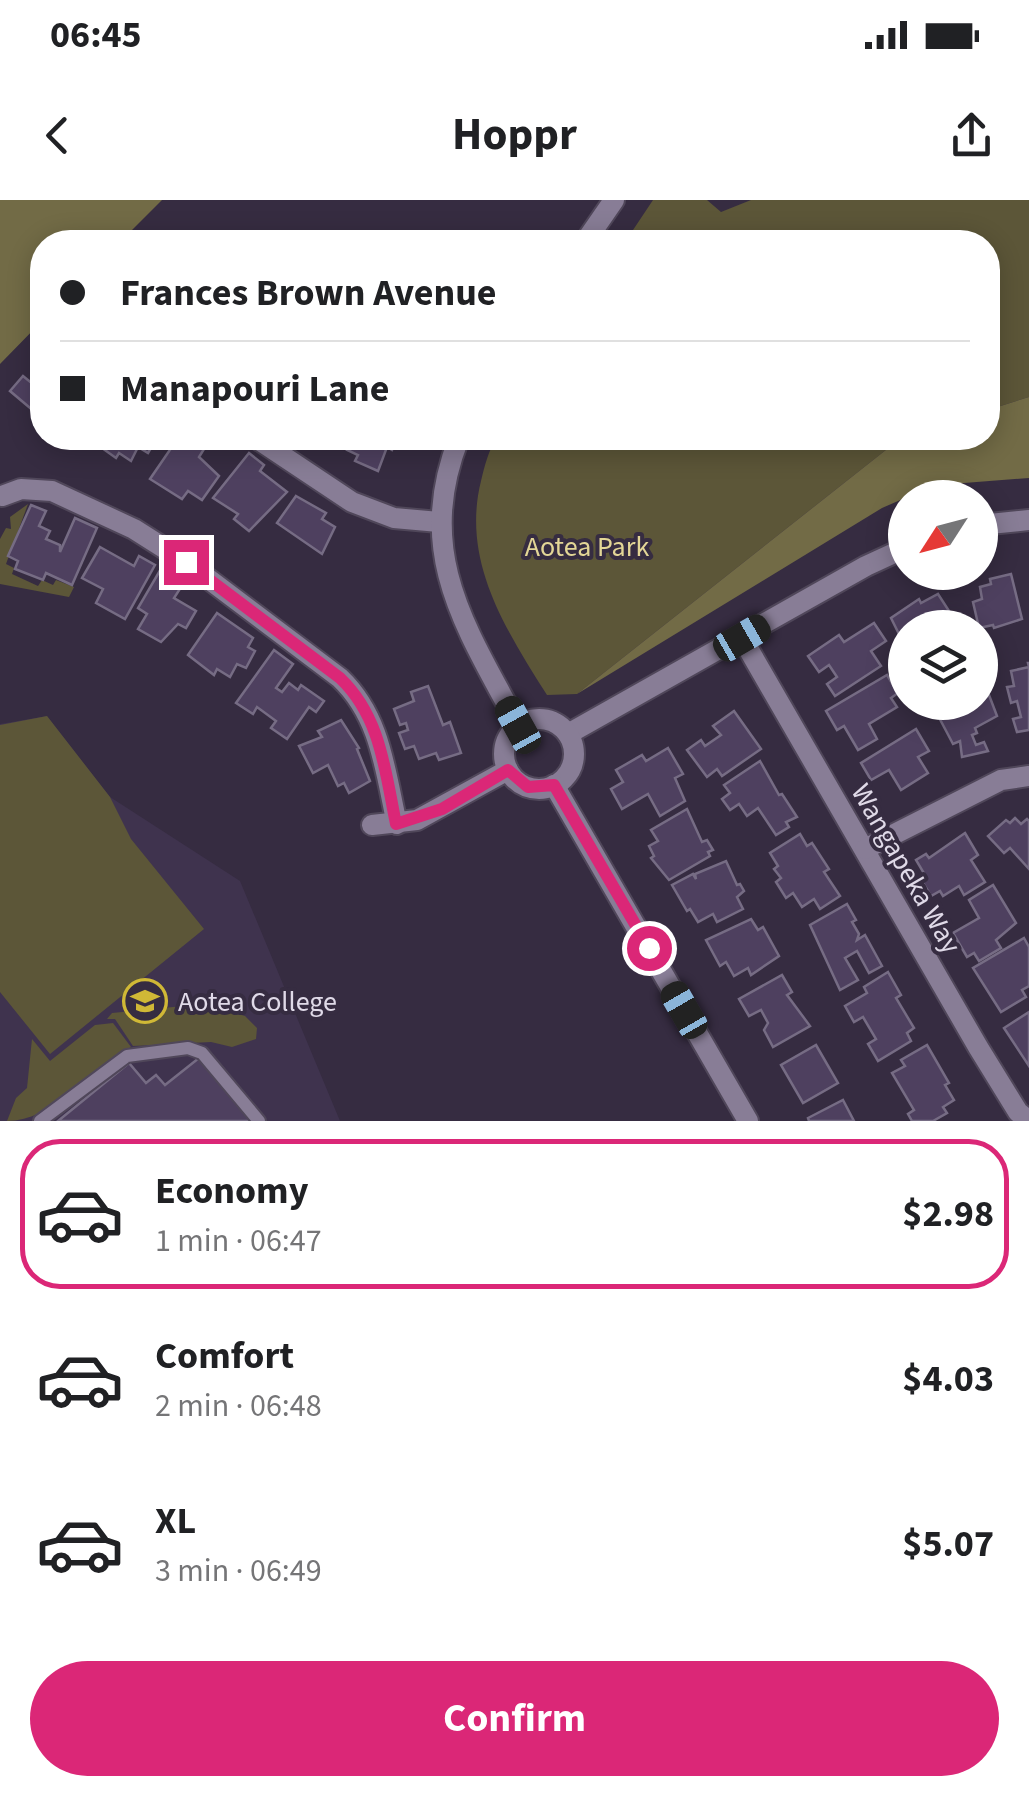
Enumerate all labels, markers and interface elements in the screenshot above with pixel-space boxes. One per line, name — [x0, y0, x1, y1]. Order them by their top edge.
text: 06:45 — [50, 8, 142, 62]
text: Hoppr — [452, 103, 577, 167]
icon: back — [30, 108, 85, 163]
icon: share — [944, 108, 999, 163]
text: Frances Brown Avenue — [120, 266, 497, 320]
text: Manapouri Lane — [120, 362, 390, 416]
north arrow — [888, 480, 998, 590]
map controls — [888, 480, 998, 720]
park label: Aotea Park — [525, 527, 649, 567]
route end — [164, 540, 209, 585]
car — [709, 610, 775, 666]
button: layers — [888, 610, 998, 720]
car — [490, 691, 546, 759]
street label: Wangapeka Way — [841, 776, 971, 961]
route start — [627, 926, 672, 971]
car — [656, 977, 712, 1043]
school or university icon: Aotea College — [122, 978, 168, 1024]
place label: Aotea College — [178, 982, 337, 1022]
text: Economy — [155, 1164, 308, 1218]
icon: car — [35, 1169, 125, 1259]
text: $2.98 — [902, 1187, 994, 1241]
text: 1 min · 06:47 — [155, 1218, 322, 1264]
text: Comfort — [155, 1329, 294, 1383]
icon: car — [35, 1334, 125, 1424]
text: $4.03 — [902, 1352, 994, 1406]
text: 2 min · 06:48 — [155, 1383, 322, 1429]
text: XL — [155, 1494, 196, 1548]
icon: car — [35, 1499, 125, 1589]
text: $5.07 — [902, 1517, 994, 1571]
text: 3 min · 06:49 — [155, 1548, 322, 1594]
button: Confirm — [30, 1661, 999, 1776]

